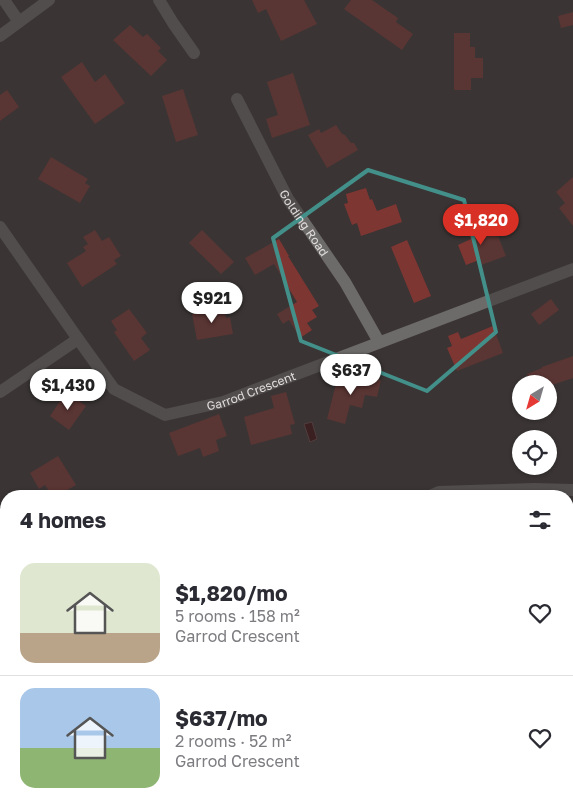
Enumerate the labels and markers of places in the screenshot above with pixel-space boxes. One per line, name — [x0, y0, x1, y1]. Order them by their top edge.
pin: $1,820 — [440, 204, 522, 246]
pin: $921 — [182, 282, 242, 324]
pin: $637 — [321, 354, 381, 396]
pin: $1,430 — [27, 368, 109, 411]

